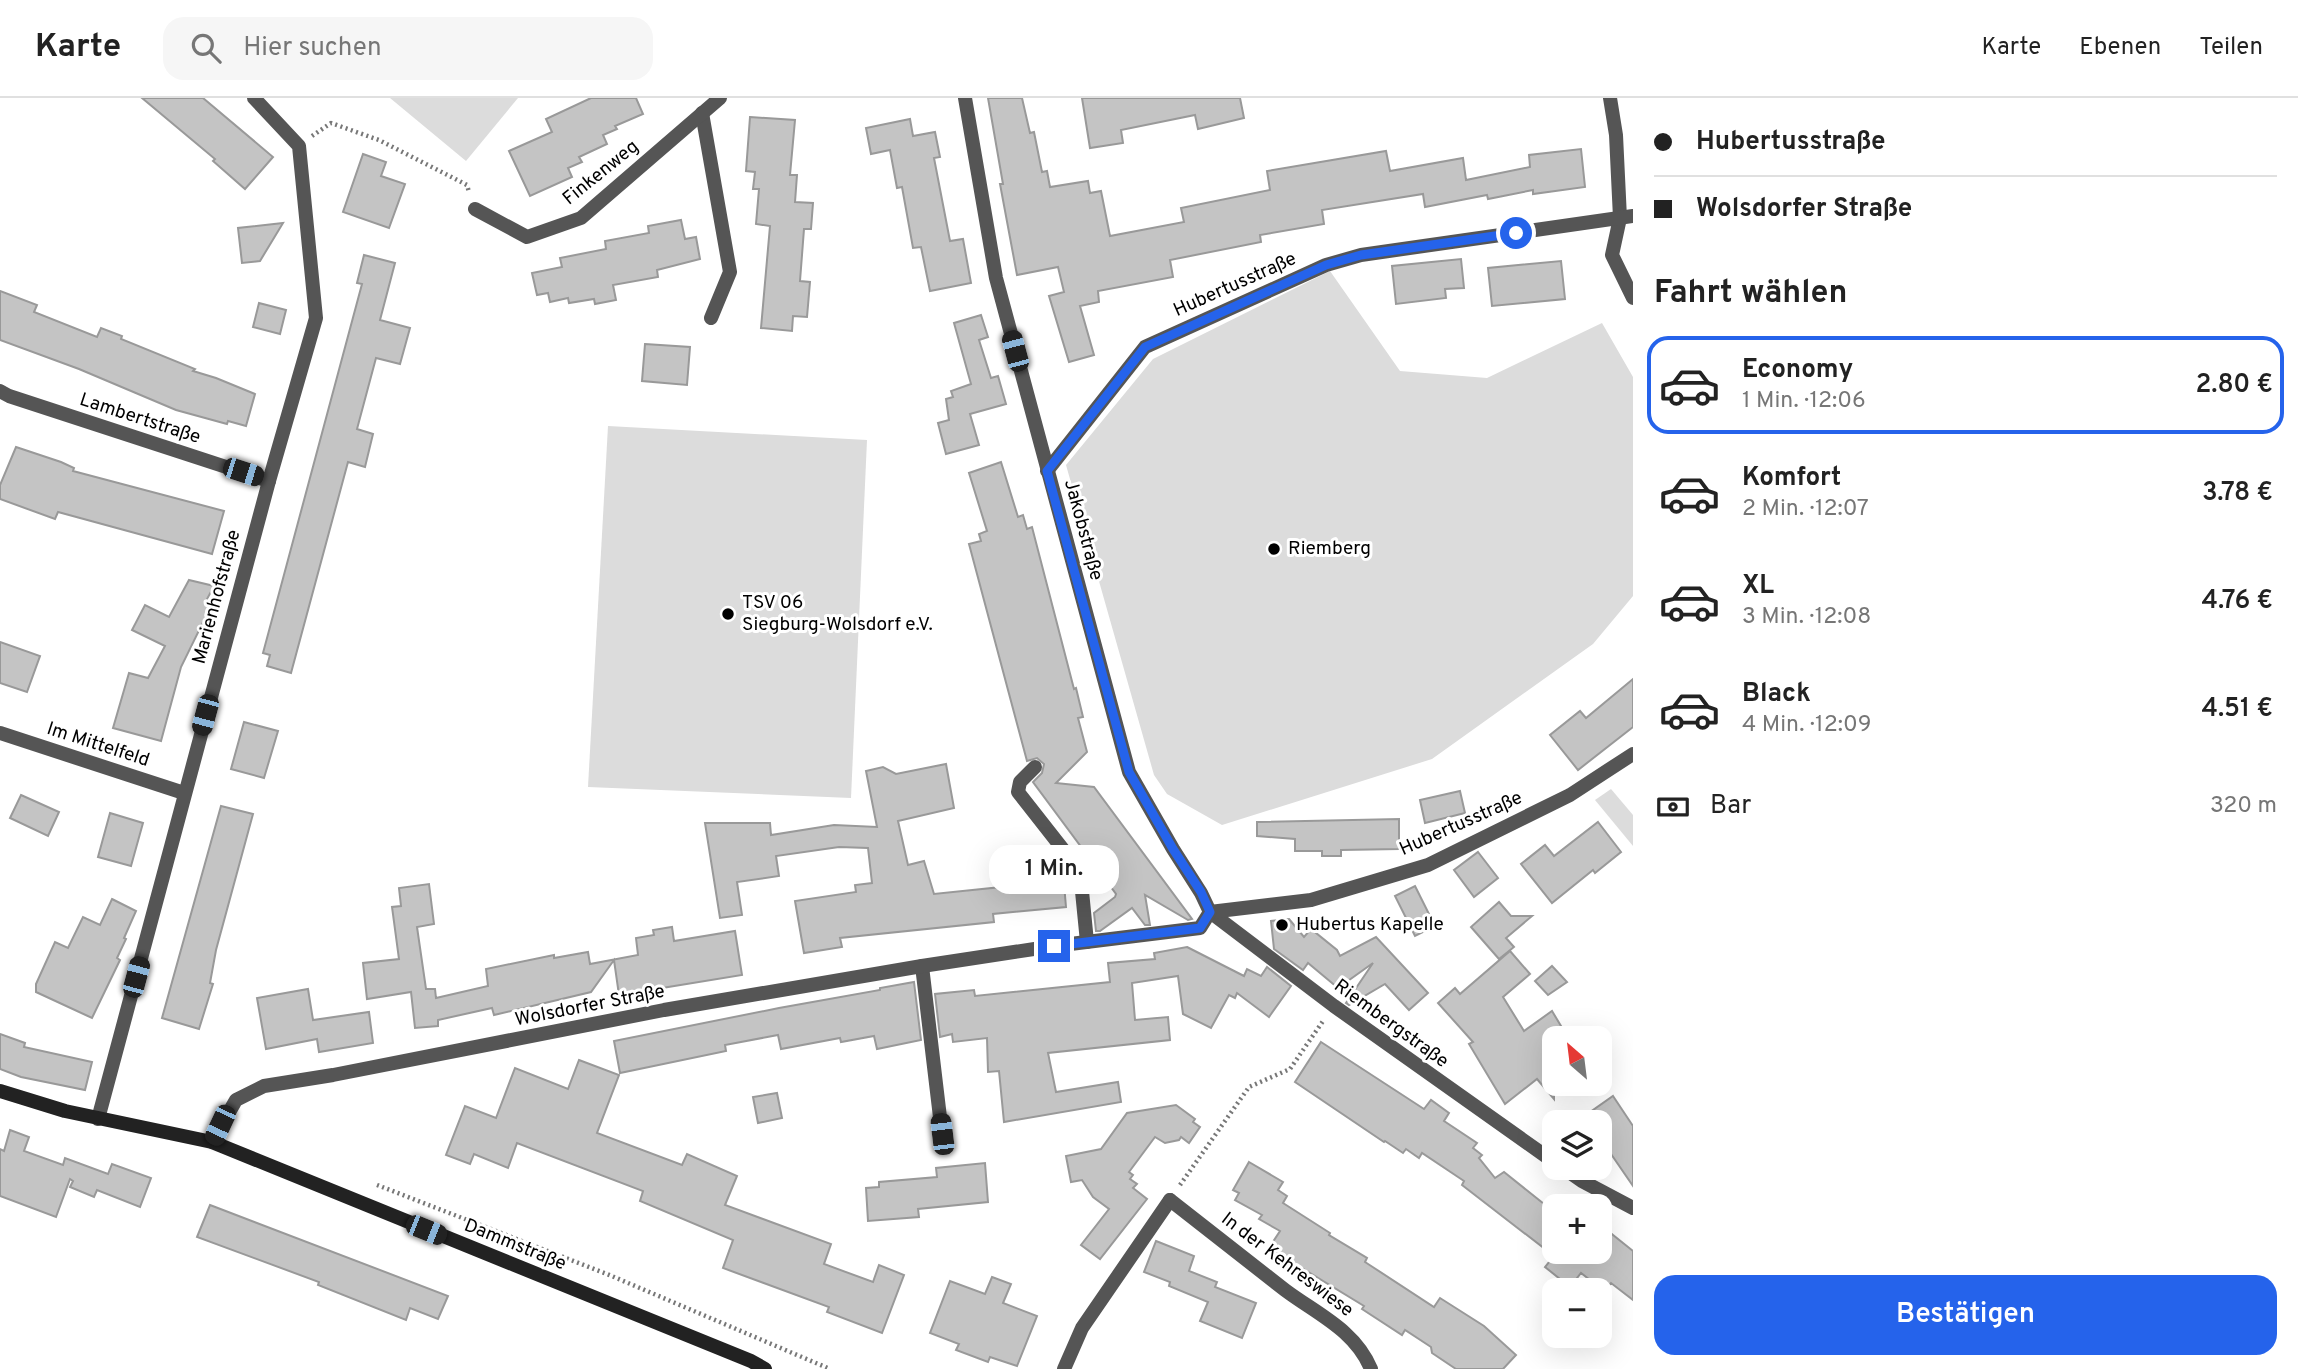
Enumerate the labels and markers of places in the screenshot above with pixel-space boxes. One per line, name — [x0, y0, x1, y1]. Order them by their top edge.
place label: Riemberg — [1288, 537, 1371, 561]
marker: Riemberg — [1266, 541, 1282, 557]
place label: TSV 06 Siegburg-Wolsdorf e.V. — [742, 591, 933, 637]
marker: TSV 06 Siegburg-Wolsdorf e.V. — [720, 606, 736, 622]
place label: Hubertus Kapelle — [1296, 913, 1444, 937]
marker: Hubertus Kapelle — [1274, 917, 1290, 933]

